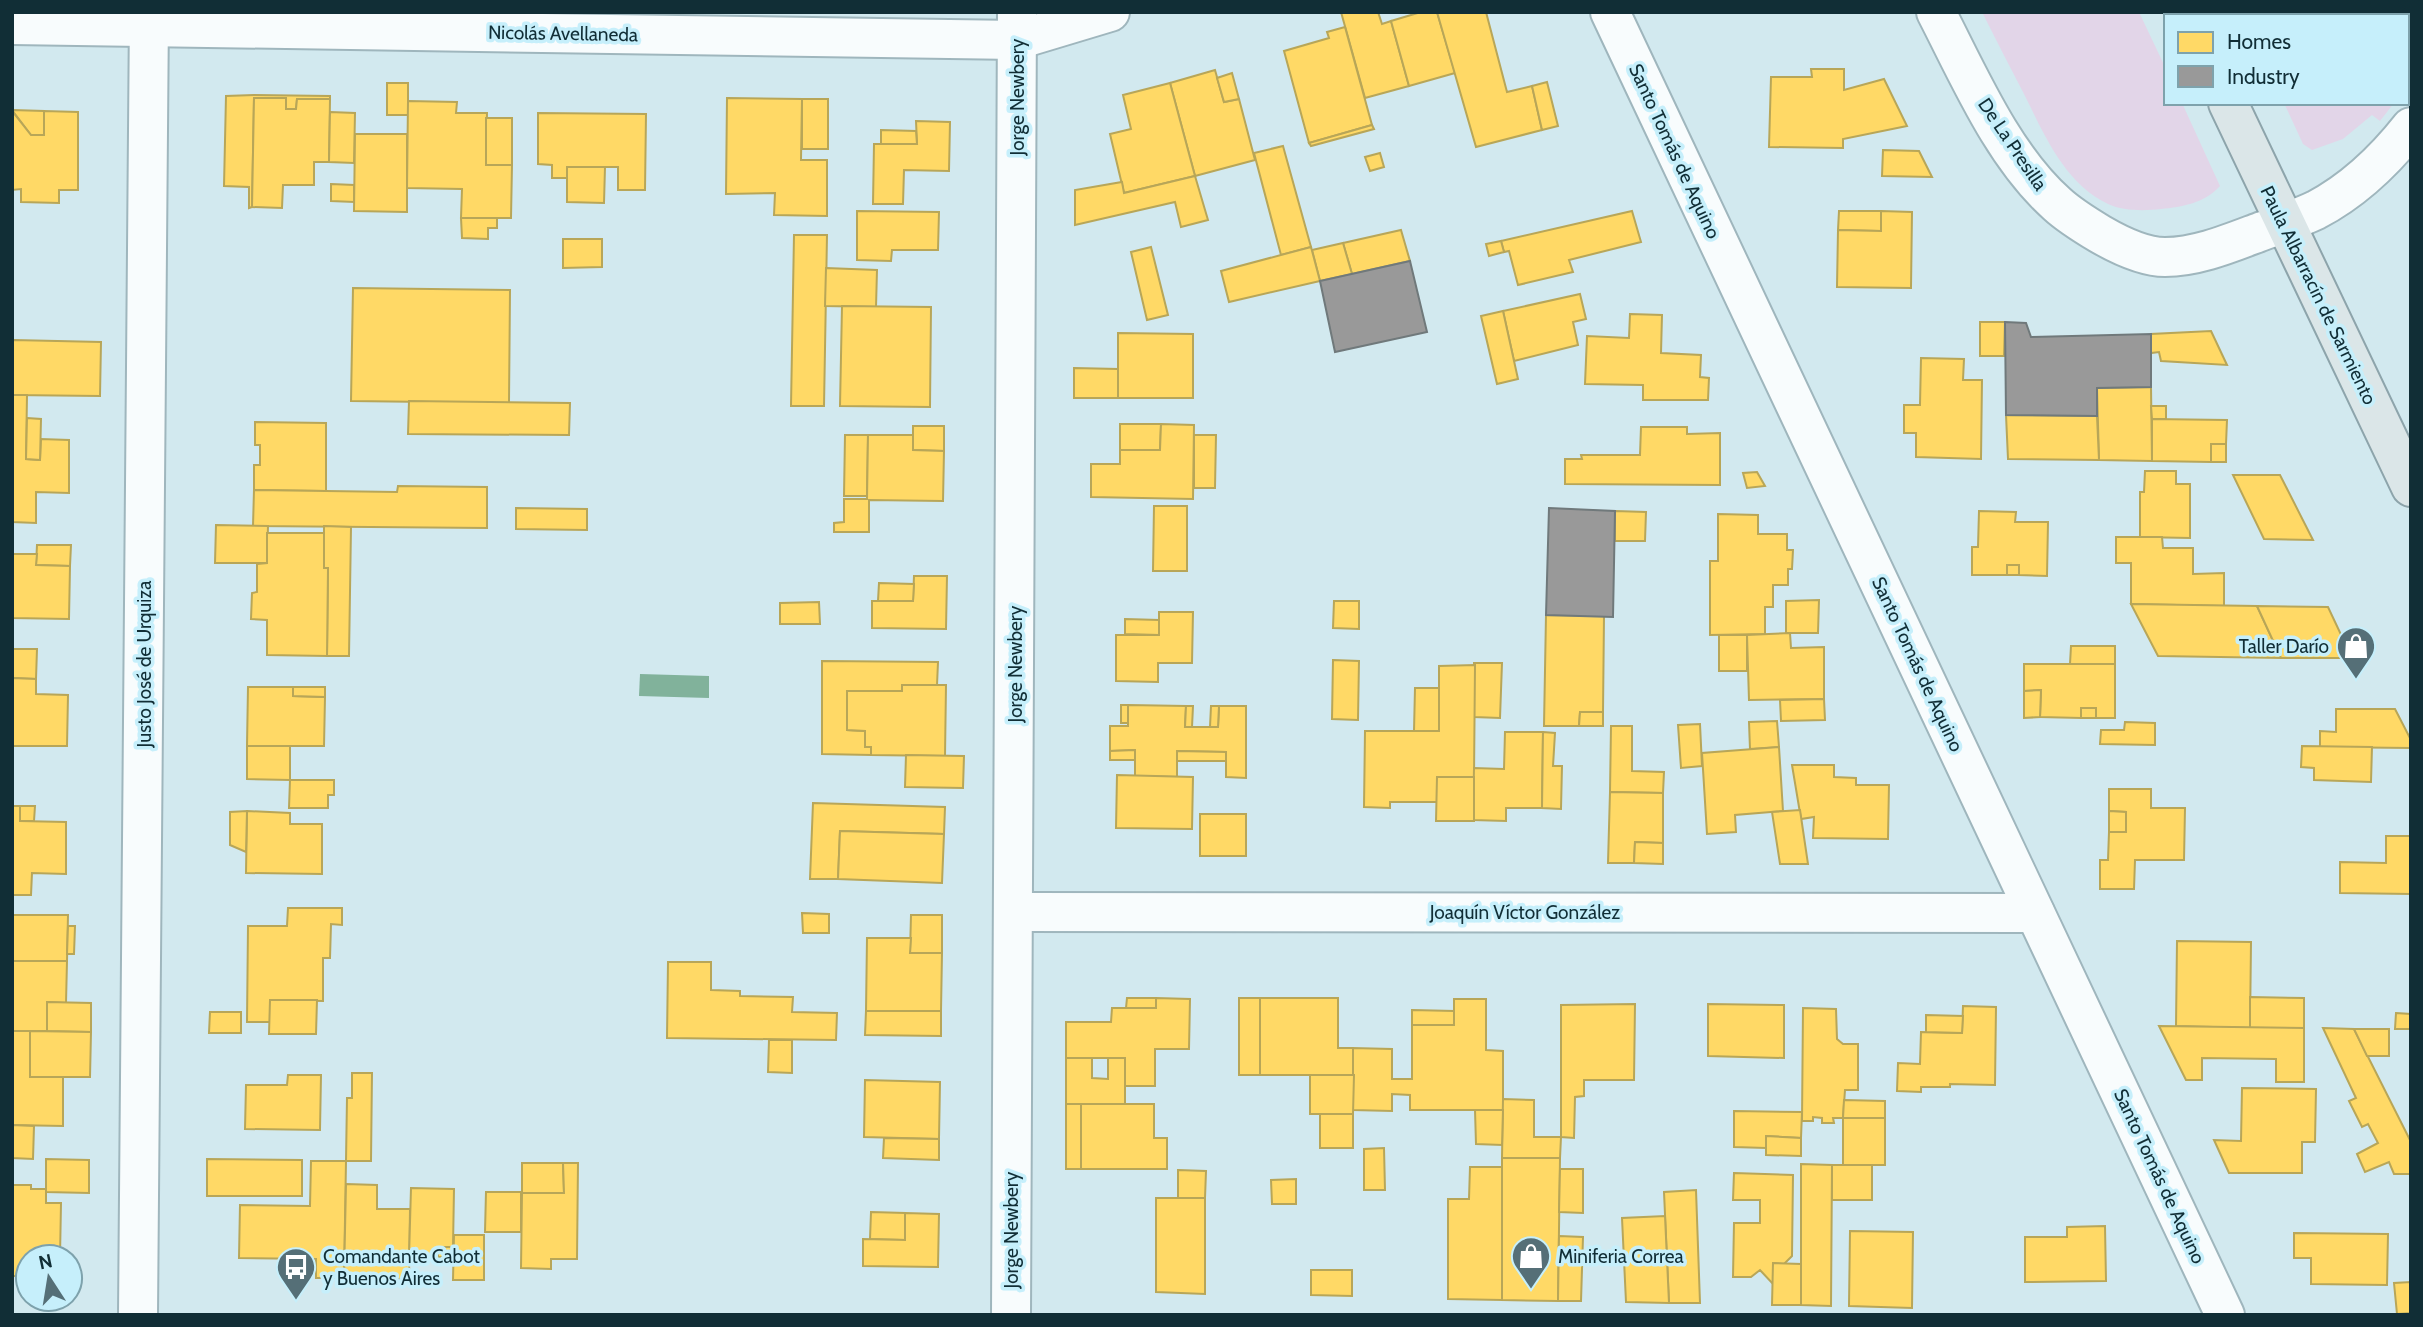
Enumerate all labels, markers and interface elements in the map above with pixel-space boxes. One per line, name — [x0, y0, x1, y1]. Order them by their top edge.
legend — [2164, 14, 2409, 105]
street label: Nicolás Avellaneda — [488, 21, 638, 46]
text: Homes — [2227, 29, 2291, 54]
street label: Jorge Newbery — [1006, 38, 1029, 156]
street label: Santo Tomás de Aquino — [1624, 60, 1725, 242]
text: Industry — [2227, 64, 2300, 89]
street label: De La Presilla — [1973, 94, 2052, 195]
street label: Paula Albarracín de Sarmiento — [2256, 182, 2382, 408]
street label: Santo Tomás de Aquino — [1867, 573, 1968, 755]
street label: Justo José de Urquiza — [133, 581, 156, 748]
street label: Jorge Newbery — [1004, 605, 1027, 723]
shop icon: Taller Darío — [2335, 625, 2377, 680]
place label: Taller Darío — [2239, 635, 2329, 658]
street label: Joaquín Víctor González — [1429, 901, 1620, 924]
street label: Santo Tomás de Aquino — [2109, 1085, 2210, 1267]
street label: Jorge Newbery — [1000, 1171, 1023, 1289]
shop icon: Miniferia Correa — [1510, 1235, 1552, 1290]
north arrow — [14, 1243, 84, 1313]
place label: Comandante Cabot y Buenos Aires — [323, 1245, 480, 1290]
place label: Miniferia Correa — [1558, 1245, 1684, 1268]
bus stop icon: Comandante Cabot y Buenos Aires — [275, 1246, 317, 1301]
text: N — [37, 1249, 55, 1275]

